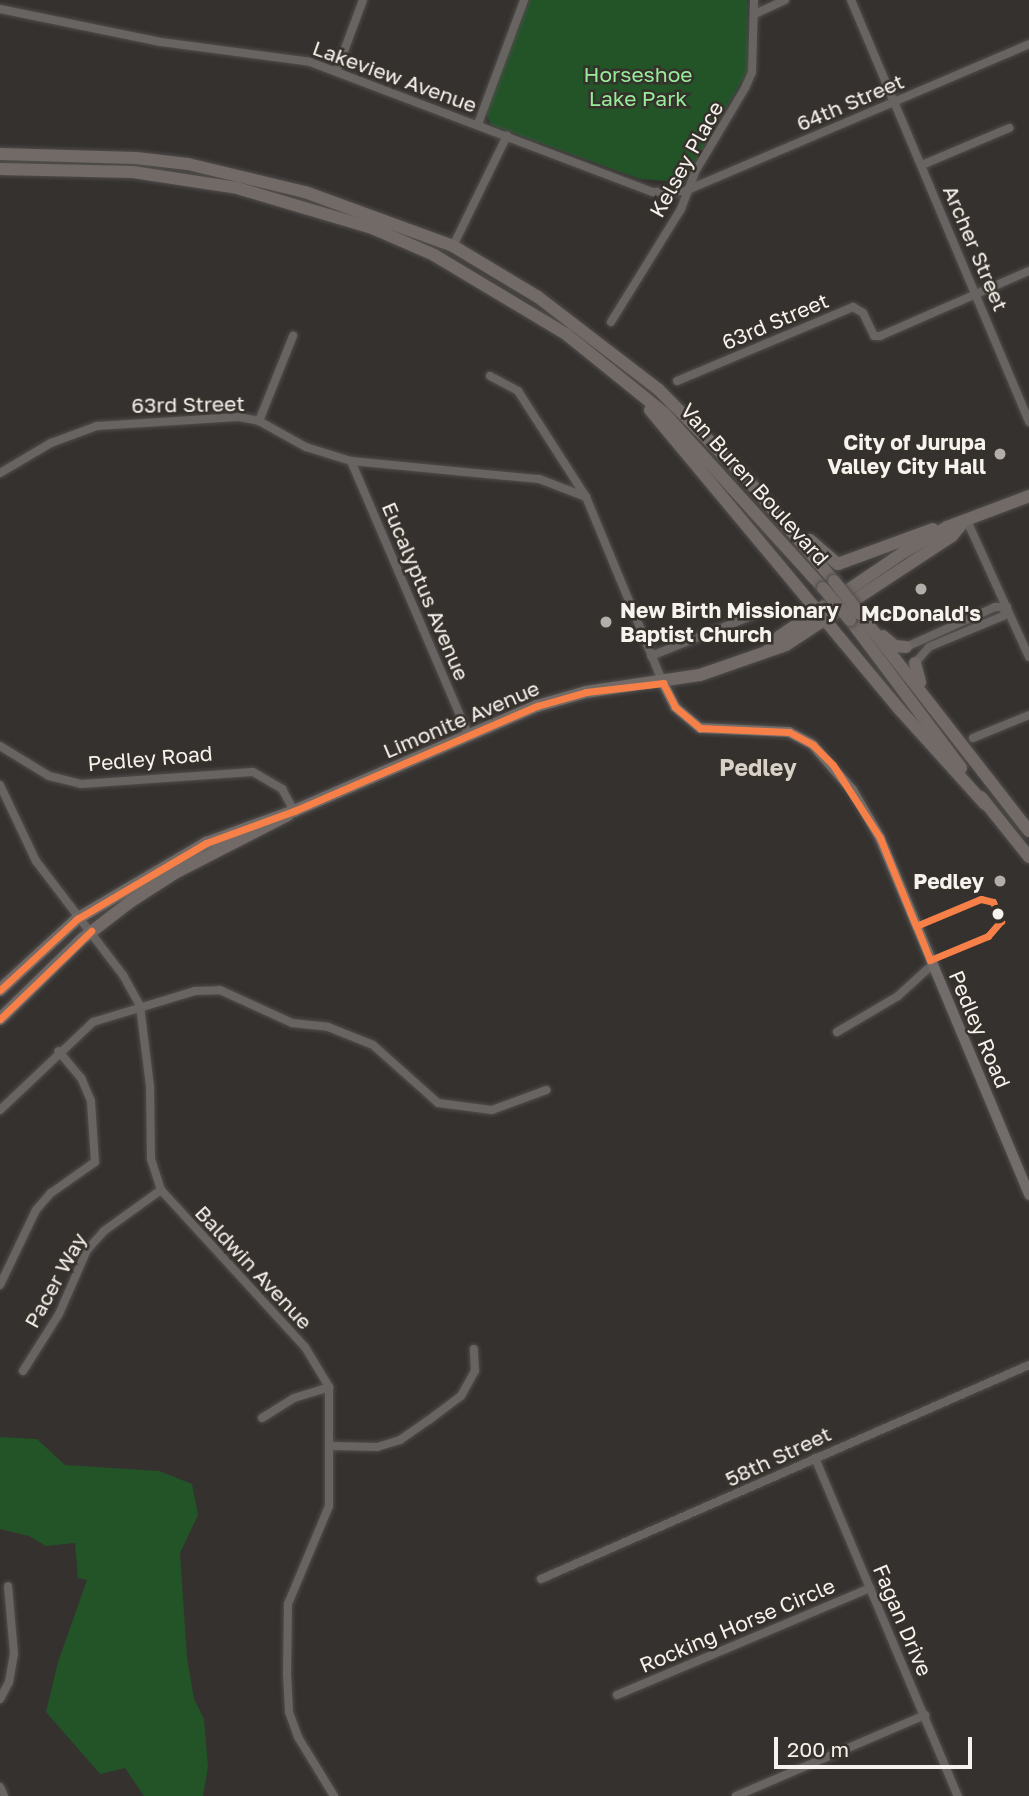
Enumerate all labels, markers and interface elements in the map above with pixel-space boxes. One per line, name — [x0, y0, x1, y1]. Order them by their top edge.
street label: Lakeview Avenue — [309, 35, 481, 117]
park label: Horseshoe Lake Park — [584, 61, 692, 111]
street label: 64th Street — [792, 68, 908, 136]
street label: Kelsey Place — [644, 97, 728, 221]
street label: Archer Street — [938, 181, 1014, 315]
street label: 63rd Street — [718, 287, 832, 355]
street label: 63rd Street — [131, 390, 245, 418]
street label: Van Buren Boulevard — [676, 398, 834, 570]
place label: City of Jurupa Valley City Hall — [827, 429, 986, 479]
marker: City of Jurupa Valley City Hall — [992, 446, 1008, 462]
street label: Eucalyptus Avenue — [377, 498, 475, 684]
marker: McDonald's — [913, 581, 929, 597]
place label: New Birth Missionary Baptist Church — [620, 597, 839, 647]
place label: McDonald's — [861, 600, 981, 626]
marker: New Birth Missionary Baptist Church — [598, 614, 614, 630]
street label: Limonite Avenue — [379, 675, 543, 763]
street label: Pedley Road — [86, 740, 214, 776]
district label: Pedley — [719, 753, 797, 781]
place label: Pedley — [913, 868, 984, 894]
marker: Pedley — [990, 871, 1010, 891]
unlabelled marker — [991, 907, 1005, 921]
street label: Pedley Road — [944, 966, 1016, 1092]
street label: Baldwin Avenue — [190, 1200, 318, 1334]
street label: Pacer Way — [19, 1228, 91, 1332]
street label: 58th Street — [721, 1421, 835, 1491]
street label: Fagan Drive — [868, 1560, 938, 1680]
street label: Rocking Horse Circle — [635, 1572, 839, 1678]
scale bar — [777, 1722, 975, 1766]
text: 200 m — [787, 1736, 849, 1762]

